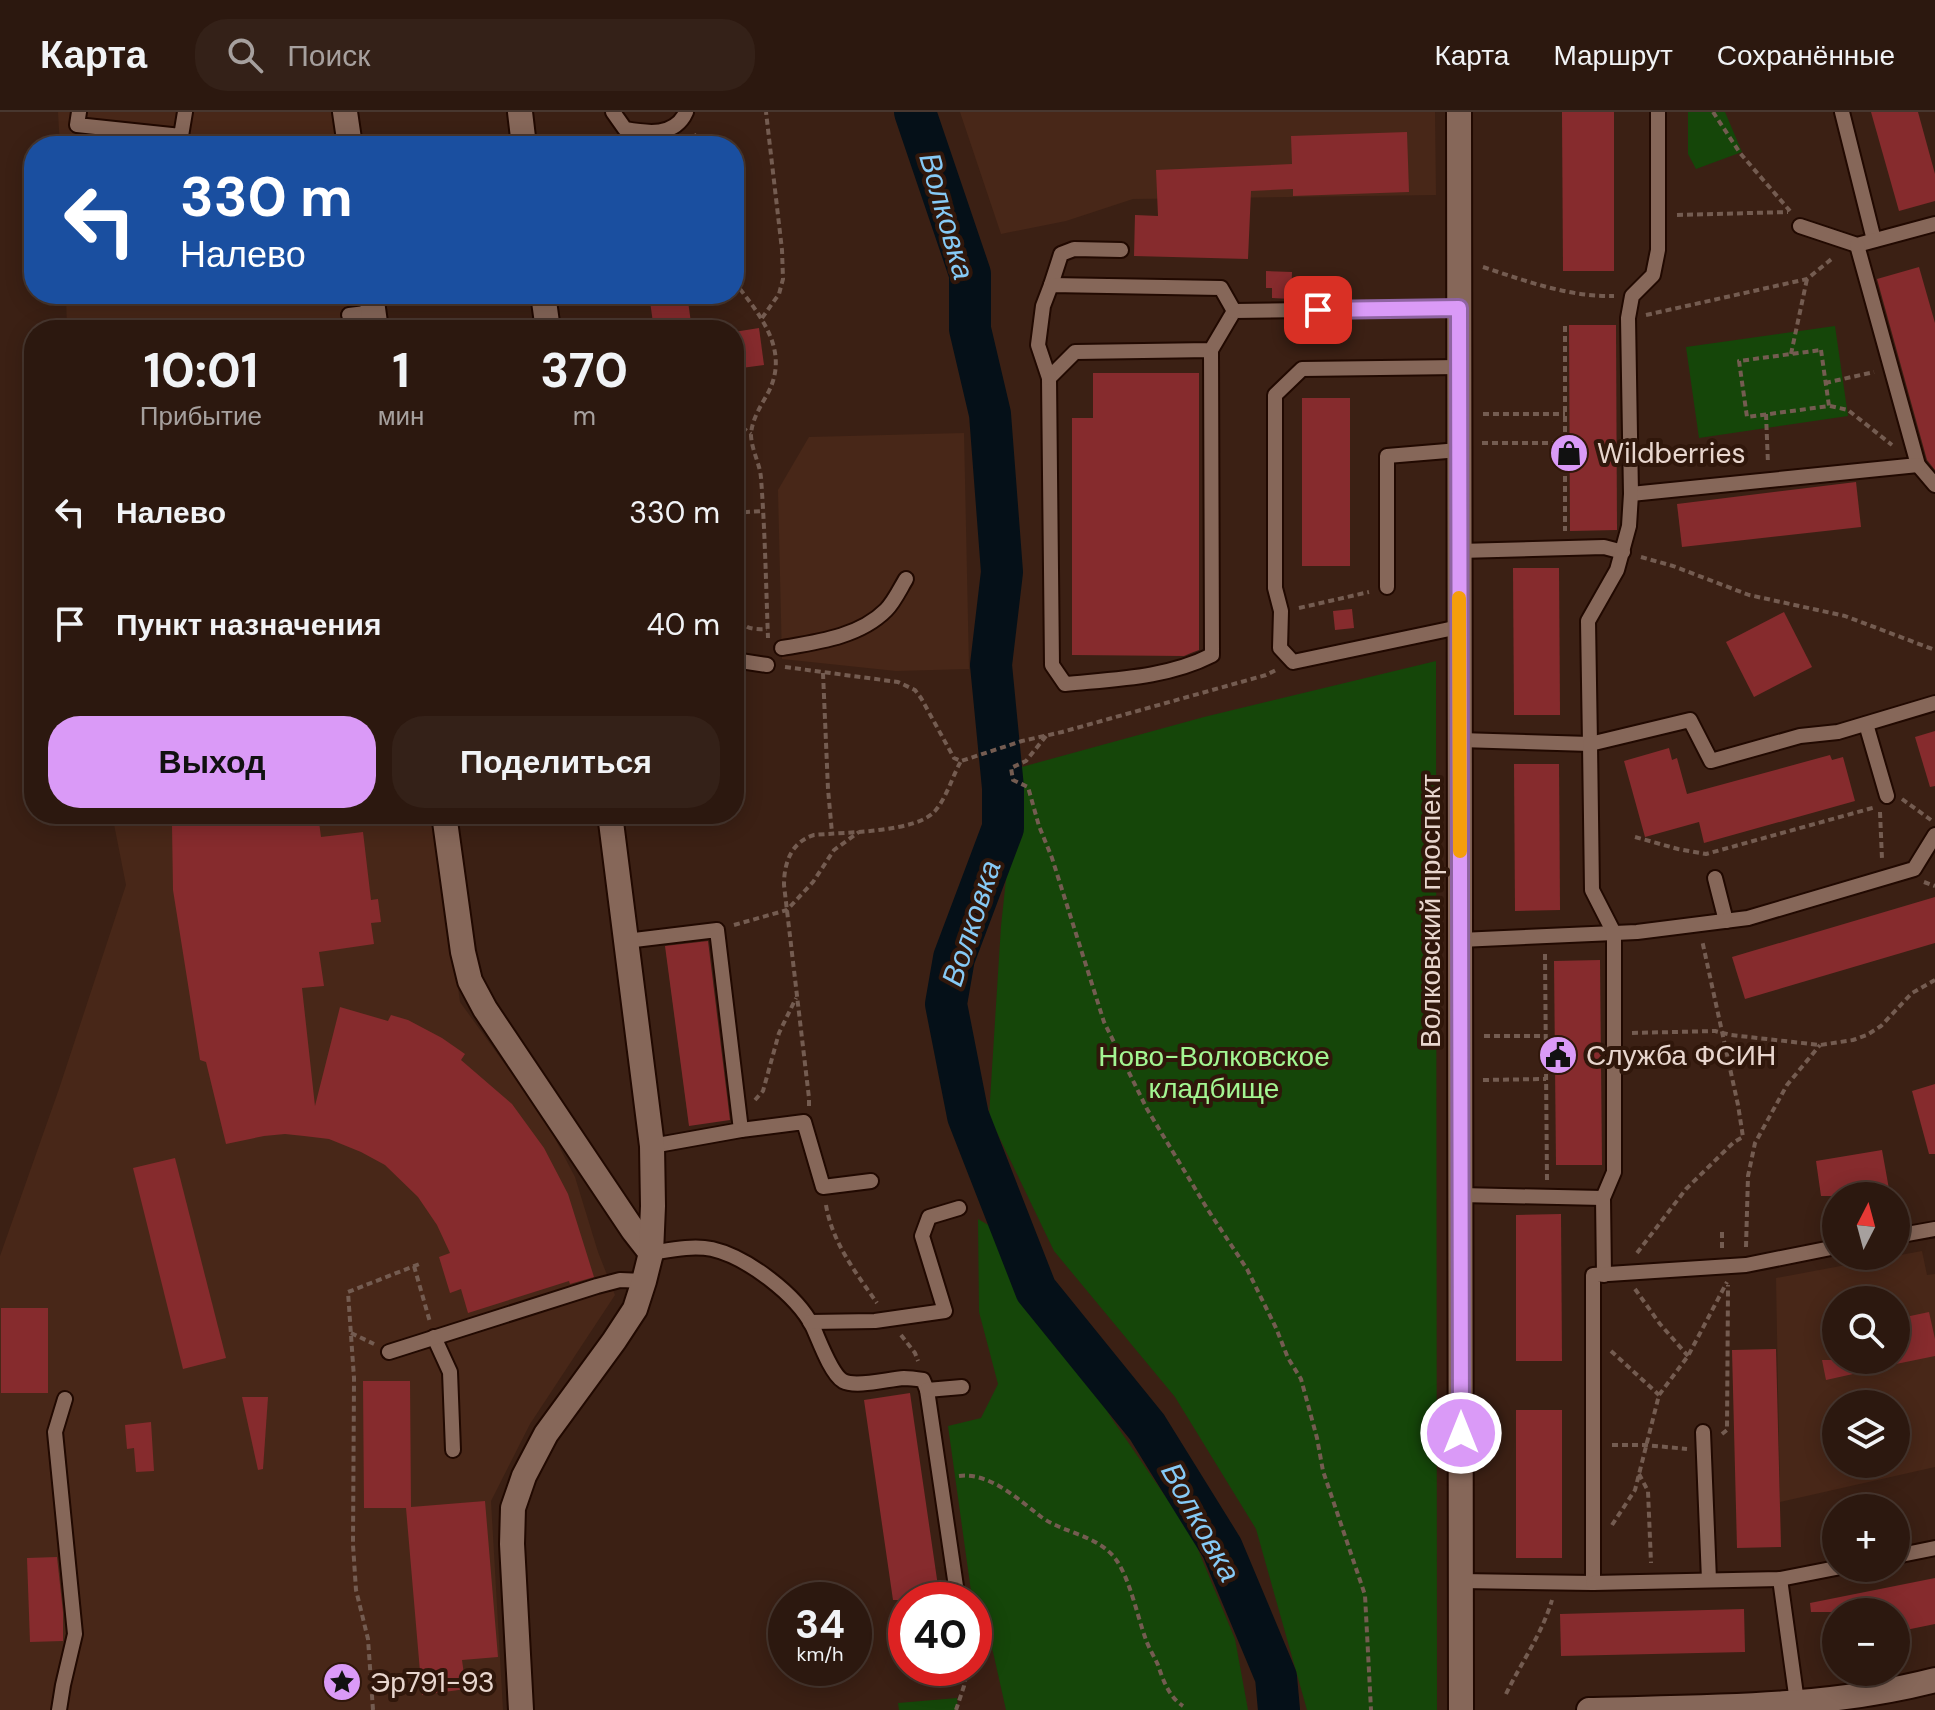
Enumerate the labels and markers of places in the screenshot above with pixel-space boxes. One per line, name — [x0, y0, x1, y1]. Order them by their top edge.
pin — [1284, 276, 1352, 344]
shop icon: Wildberries — [1548, 432, 1590, 474]
place label: Wildberries — [1597, 435, 1745, 472]
public building icon: Служба ФСИН — [1537, 1034, 1579, 1076]
place label: Служба ФСИН — [1586, 1037, 1776, 1074]
place icon: Эр791-93 — [321, 1661, 363, 1703]
place label: Эр791-93 — [370, 1664, 495, 1701]

